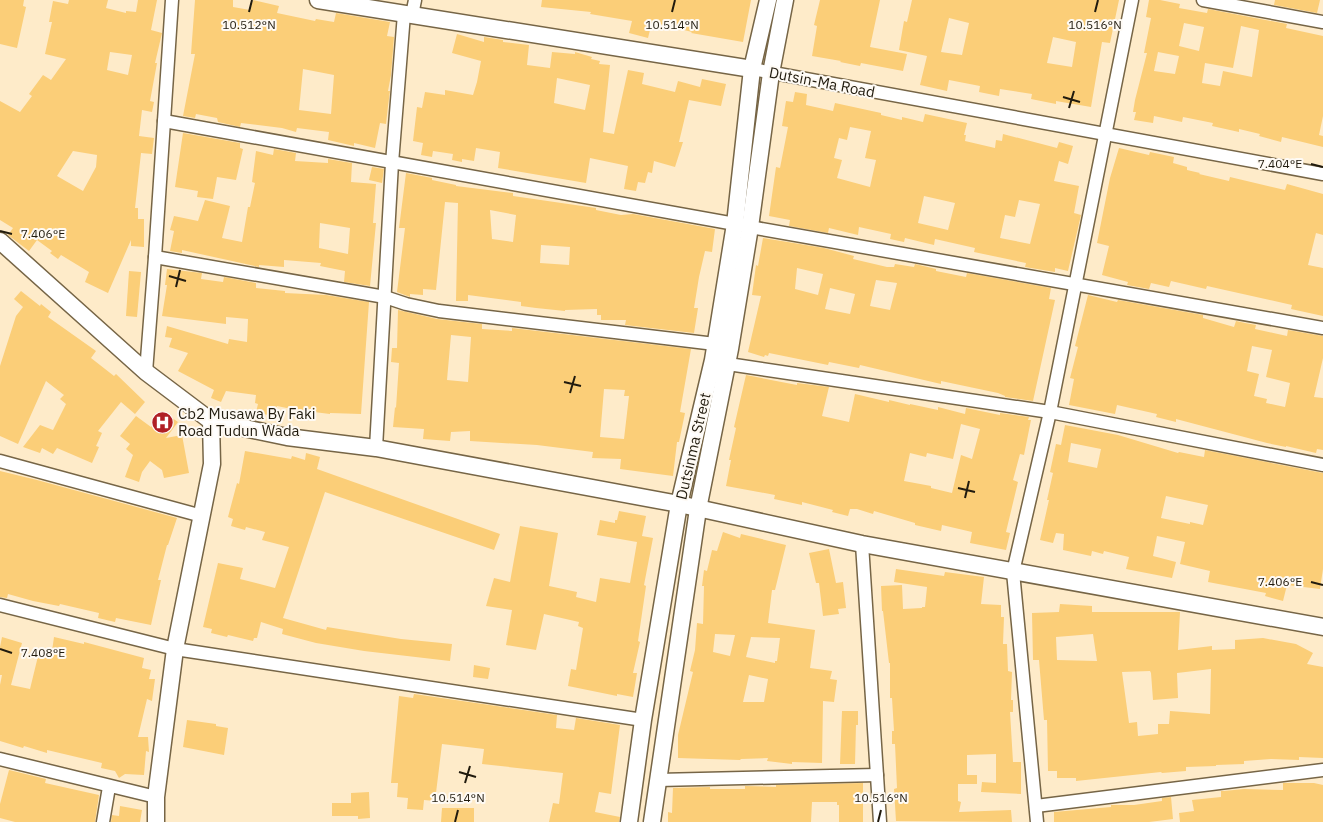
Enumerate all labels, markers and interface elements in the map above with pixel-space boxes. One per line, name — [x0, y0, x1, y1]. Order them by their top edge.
text: 10.512°N — [222, 17, 276, 32]
text: 10.514°N — [645, 17, 699, 32]
text: 10.516°N — [1068, 17, 1122, 32]
street label: Dutsin-Ma Road — [767, 62, 877, 102]
text: 7.404°E — [1258, 156, 1302, 171]
text: 7.406°E — [21, 226, 65, 241]
street label: Dutsinma Street — [671, 391, 715, 501]
place label: Cb2 Musawa By Faki Road Tudun Wada — [178, 404, 316, 440]
hospital icon: Cb2 Musawa By Faki Road Tudun Wada — [150, 410, 174, 434]
text: 7.406°E — [1258, 574, 1302, 589]
text: 7.408°E — [21, 645, 65, 660]
text: 10.514°N — [431, 790, 485, 805]
text: 10.516°N — [854, 790, 908, 805]

